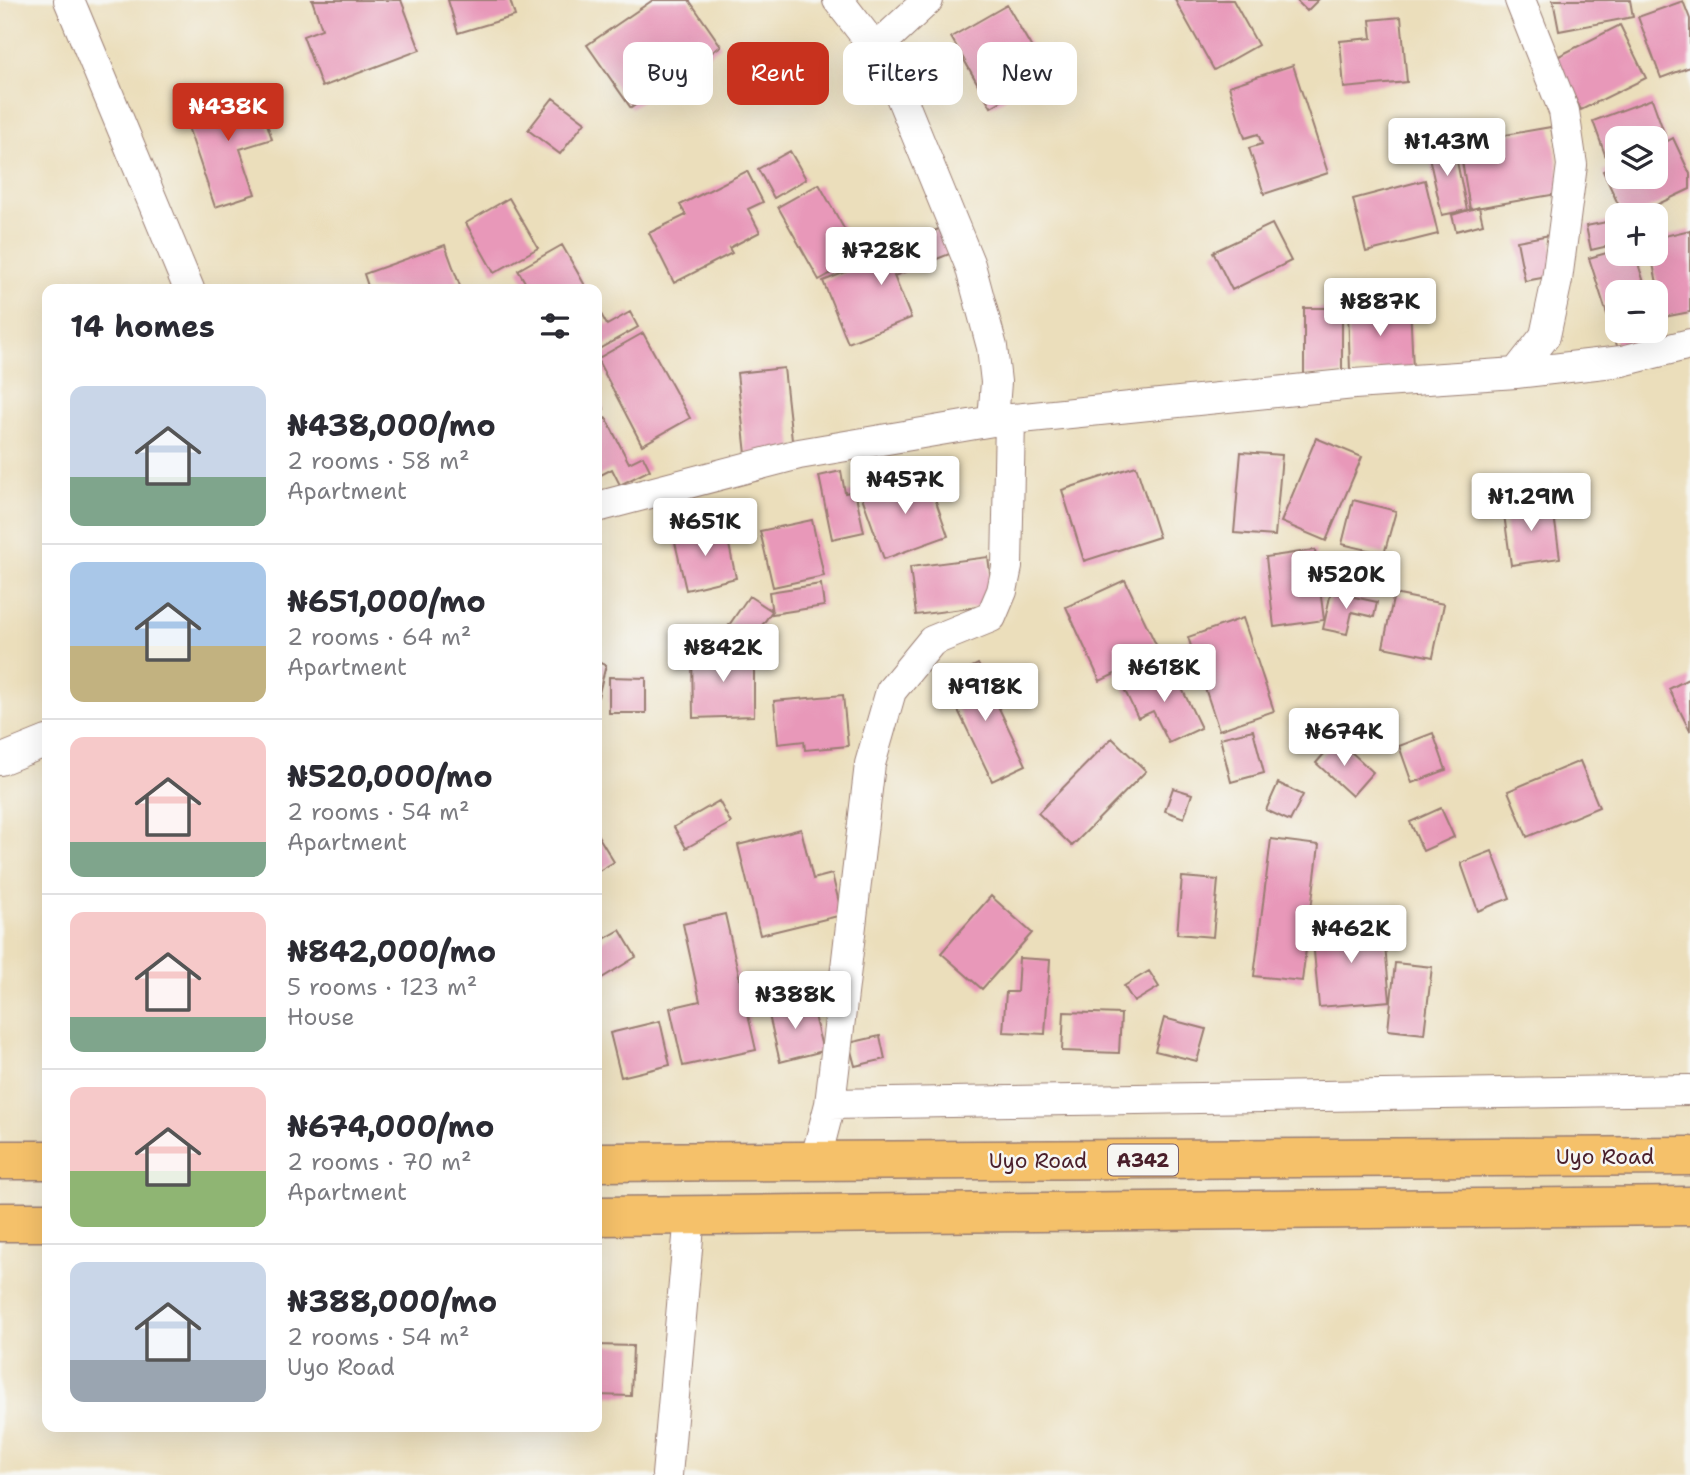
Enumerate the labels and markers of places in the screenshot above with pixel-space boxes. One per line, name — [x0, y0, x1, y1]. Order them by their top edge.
pin: ₦438K — [179, 83, 277, 143]
pin: ₦1.43M — [1390, 118, 1504, 178]
pin: ₦728K — [832, 228, 930, 287]
pin: ₦887K — [1331, 278, 1429, 338]
pin: ₦457K — [856, 456, 954, 516]
pin: ₦1.29M — [1474, 474, 1588, 533]
pin: ₦651K — [656, 498, 754, 558]
pin: ₦520K — [1297, 552, 1395, 611]
pin: ₦842K — [674, 624, 772, 684]
pin: ₦618K — [1115, 644, 1213, 704]
pin: ₦918K — [936, 664, 1034, 723]
pin: ₦674K — [1295, 708, 1393, 768]
pin: ₦462K — [1302, 906, 1400, 965]
pin: ₦388K — [746, 972, 844, 1031]

